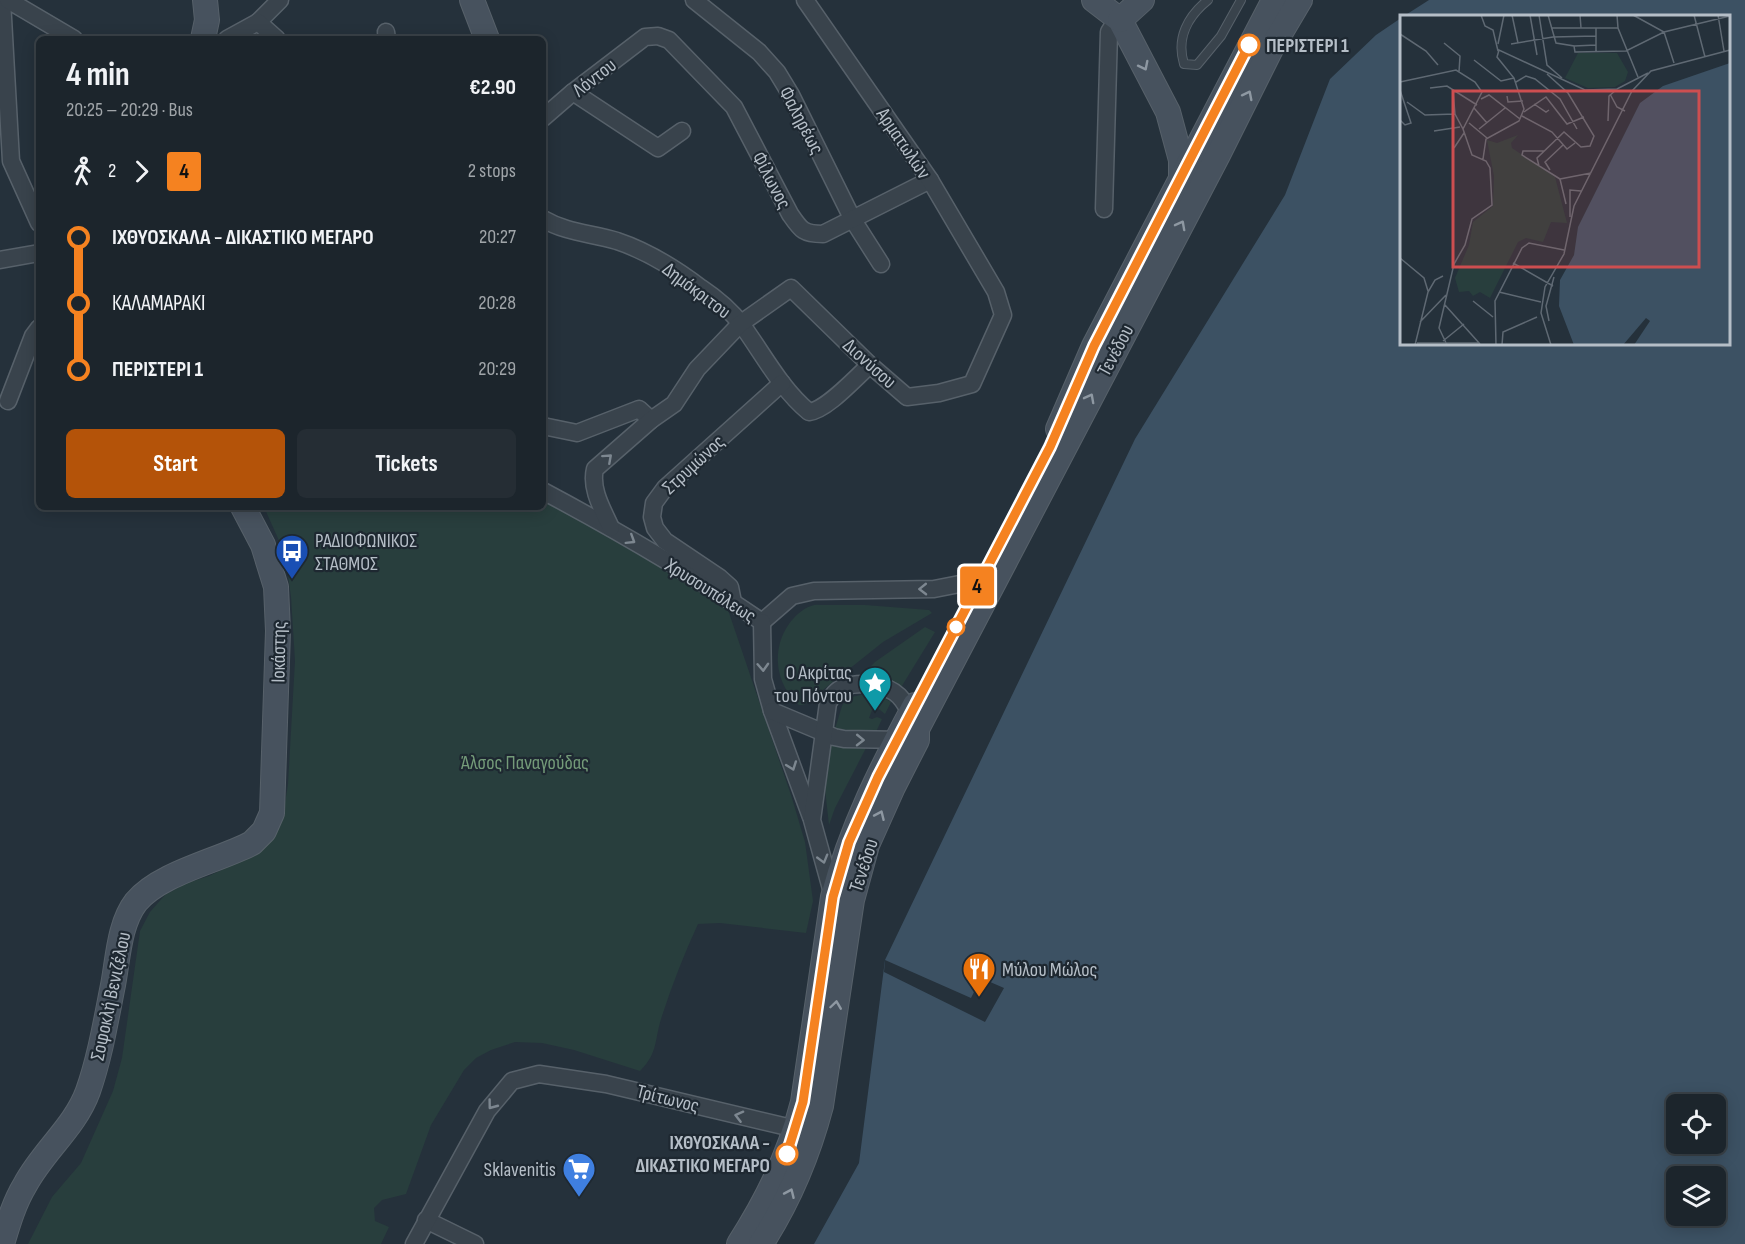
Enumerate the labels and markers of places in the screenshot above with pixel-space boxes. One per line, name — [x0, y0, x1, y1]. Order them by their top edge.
marker: ΠΕΡΙΣΤΕΡΙ 1 — [1238, 34, 1260, 56]
place label: ΠΕΡΙΣΤΕΡΙ 1 — [1266, 34, 1349, 58]
place label: ΡΑΔΙΟΦΩΝΙΚΟΣ ΣΤΑΘΜΟΣ — [315, 529, 417, 576]
bus stop icon: ΡΑΔΙΟΦΩΝΙΚΟΣ ΣΤΑΘΜΟΣ — [274, 533, 310, 580]
unlabelled marker — [947, 618, 965, 636]
place label: Ο Ακρίτας του Πόντου — [774, 661, 852, 708]
place icon: Ο Ακρίτας του Πόντου — [857, 665, 893, 712]
restaurant icon: Μύλου Μώλος — [961, 951, 997, 998]
place label: Μύλου Μώλος — [1002, 958, 1097, 982]
place label: ΙΧΘΥΟΣΚΑΛΑ - ΔΙΚΑΣΤΙΚΟ ΜΕΓΑΡΟ — [636, 1131, 770, 1178]
marker: ΙΧΘΥΟΣΚΑΛΑ - ΔΙΚΑΣΤΙΚΟ ΜΕΓΑΡΟ — [776, 1143, 798, 1165]
supermarket icon: Sklavenitis — [561, 1151, 597, 1198]
place label: Sklavenitis — [484, 1158, 556, 1182]

